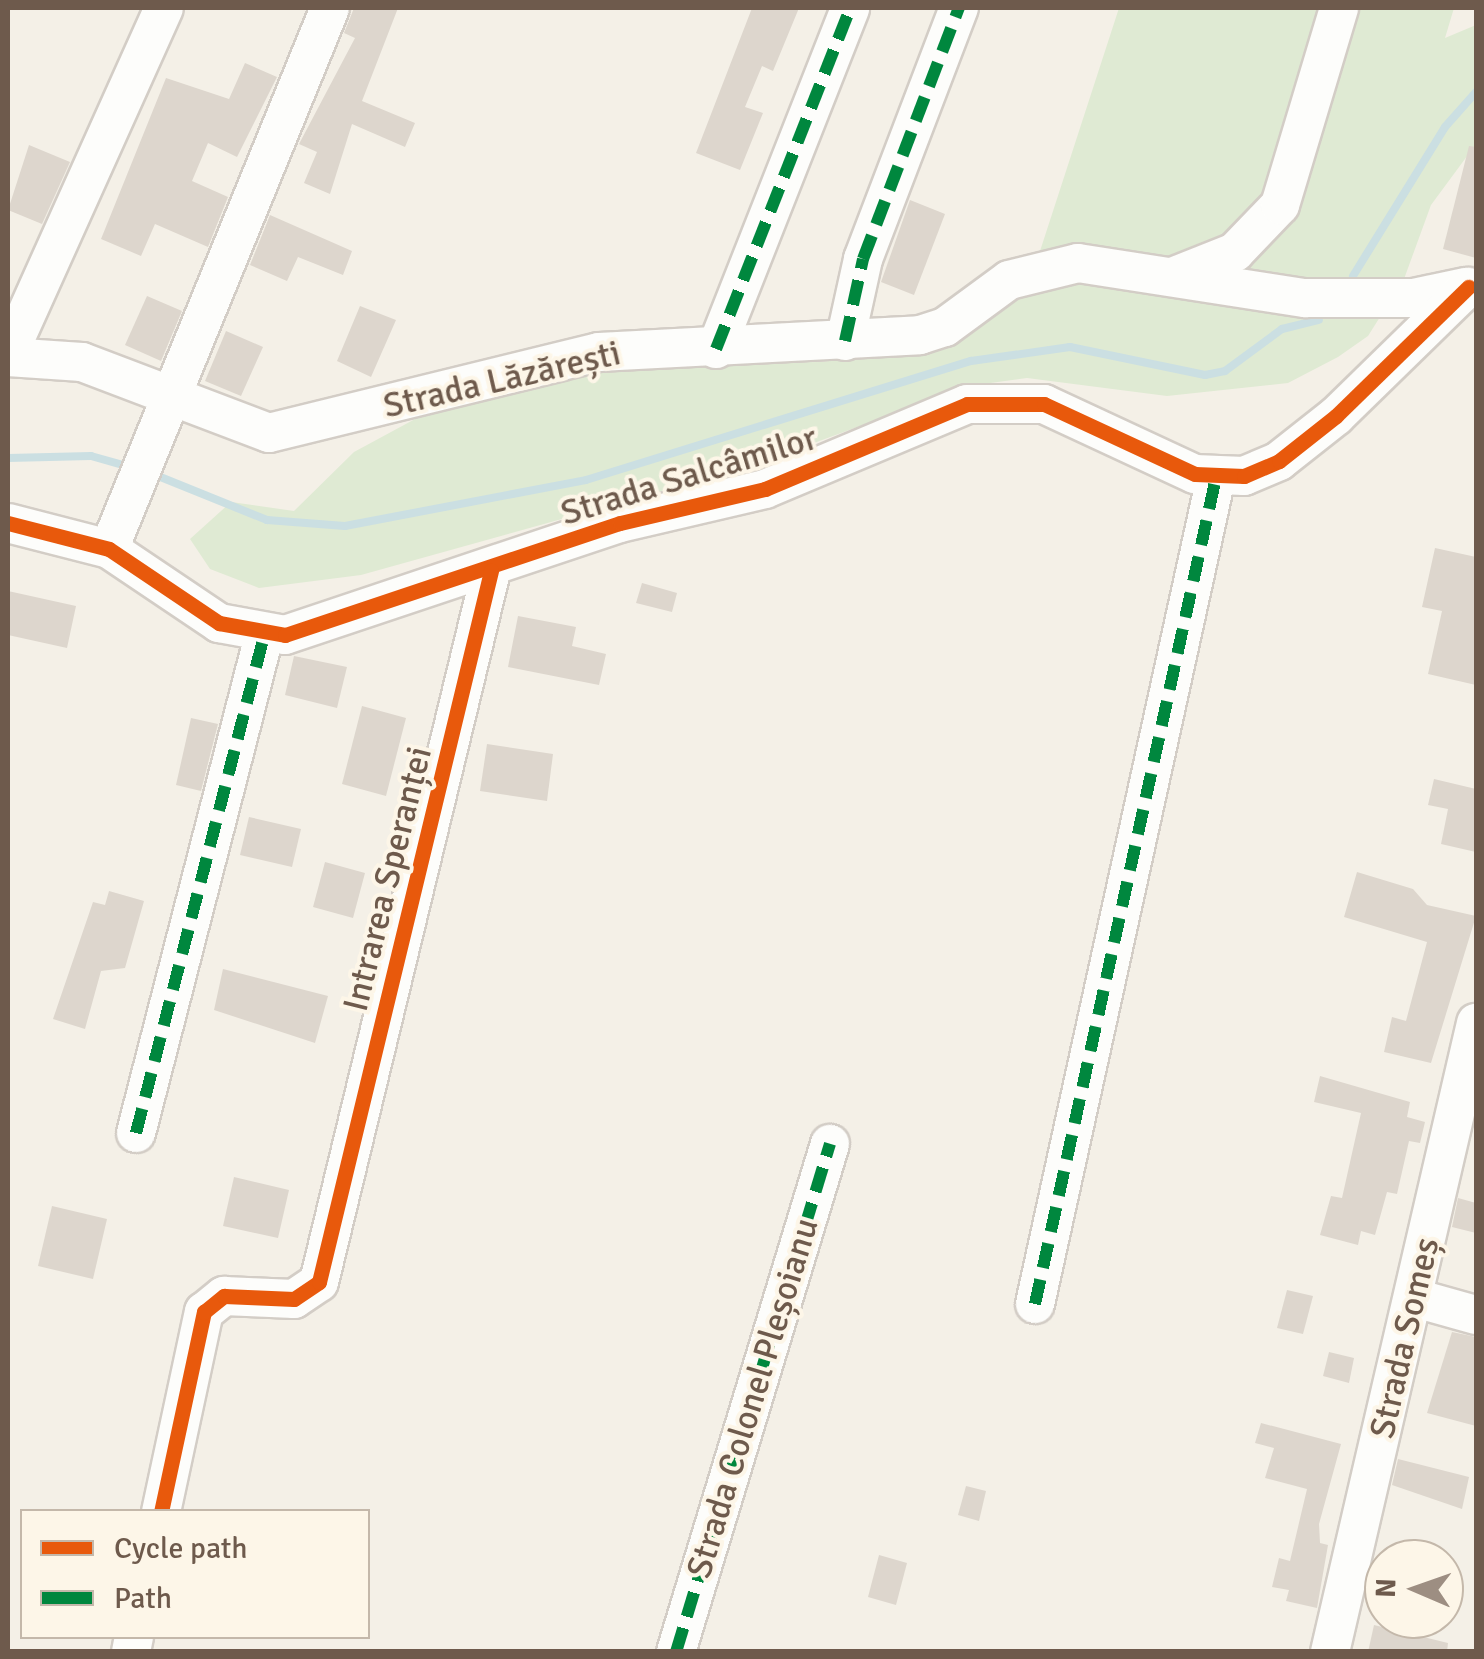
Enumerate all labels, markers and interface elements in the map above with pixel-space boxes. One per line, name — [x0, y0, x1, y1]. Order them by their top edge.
street label: Strada Lăzărești — [379, 332, 625, 428]
street label: Strada Salcâmilor — [556, 417, 822, 535]
street label: Intrarea Speranței — [335, 742, 441, 1016]
street label: Strada Colonel Pleșoianu — [678, 1213, 828, 1583]
street label: Strada Someș — [1362, 1234, 1448, 1442]
legend — [20, 1509, 370, 1639]
text: Cycle path — [114, 1530, 248, 1567]
north arrow — [1364, 1539, 1464, 1639]
text: N — [1369, 1578, 1403, 1598]
text: Path — [114, 1580, 172, 1617]

